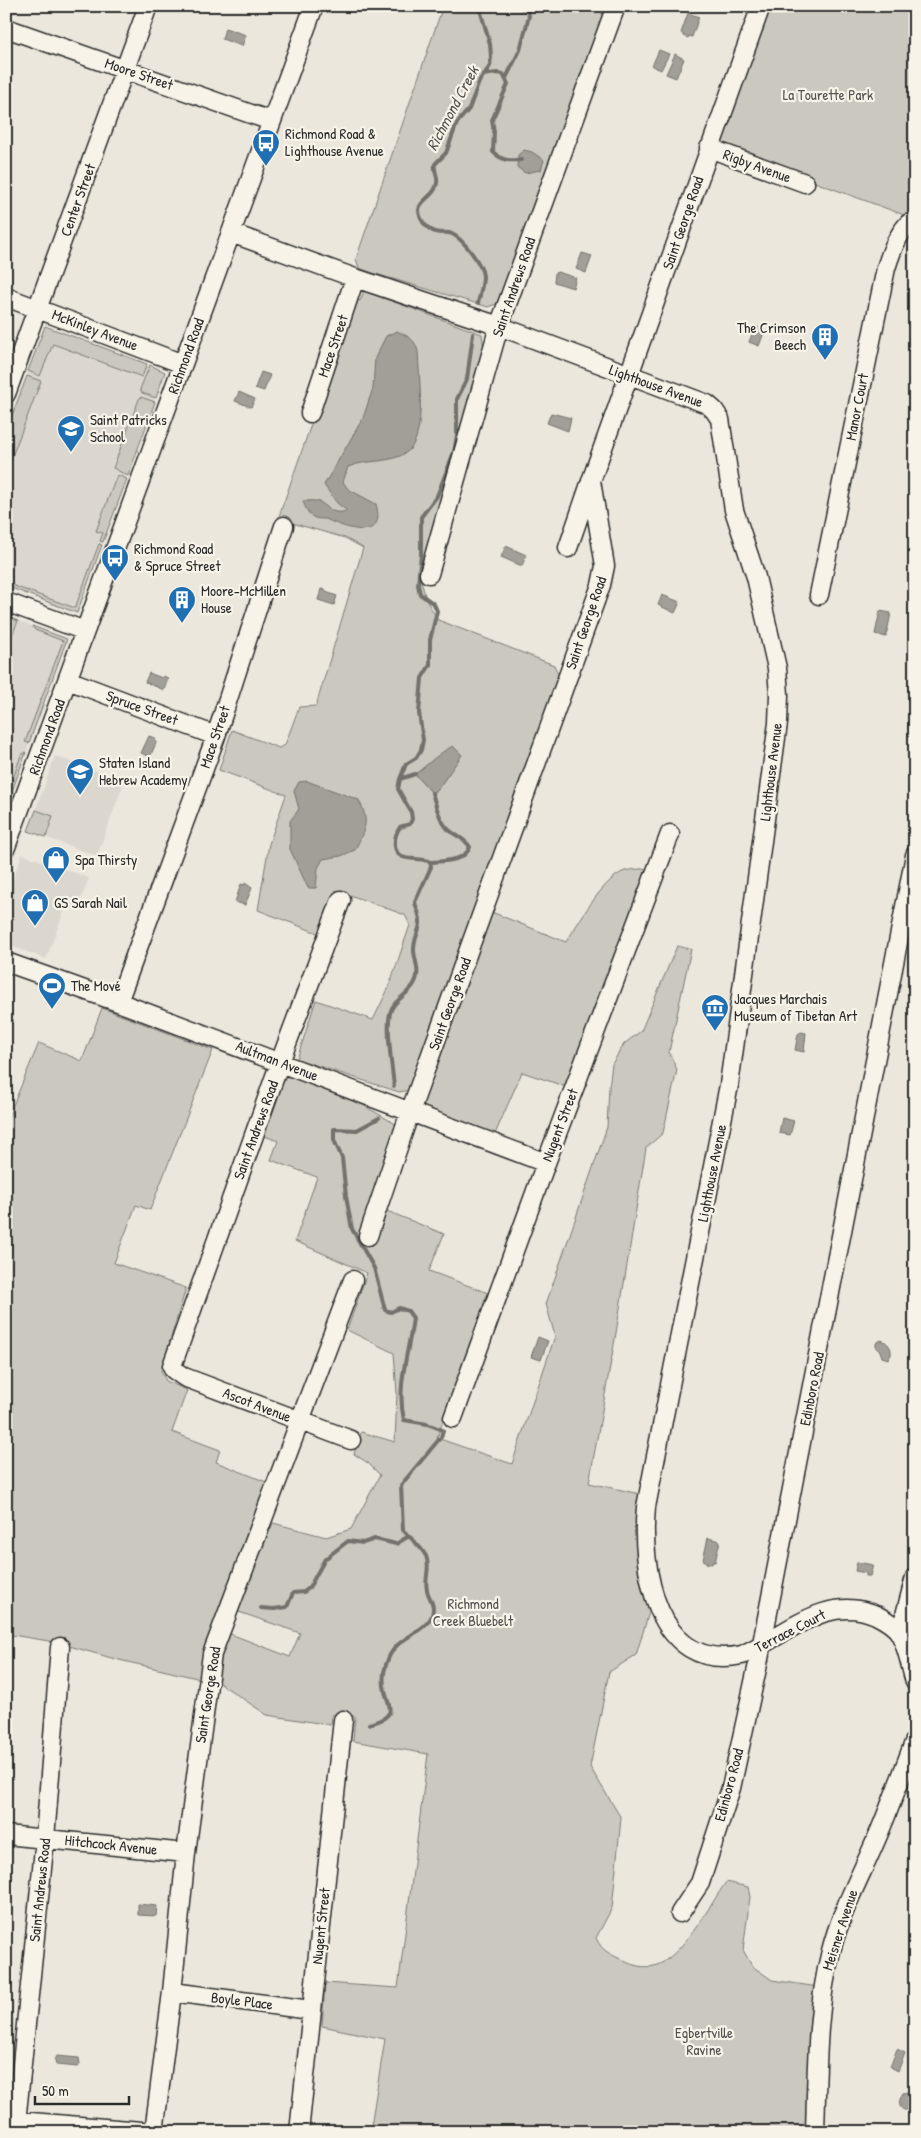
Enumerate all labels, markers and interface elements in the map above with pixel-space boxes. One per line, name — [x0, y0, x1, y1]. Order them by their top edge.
street label: Moore Street — [102, 52, 177, 95]
water label: Richmond Creek — [421, 61, 484, 154]
park label: La Tourette Park — [783, 84, 873, 105]
place label: Richmond Road & Lighthouse Avenue — [285, 123, 384, 161]
bus stop icon: Richmond Road & Lighthouse Avenue — [251, 128, 281, 167]
street label: Rigby Avenue — [720, 144, 794, 188]
street label: Center Street — [55, 160, 101, 239]
street label: Saint George Road — [657, 173, 708, 272]
street label: Saint Andrews Road — [487, 234, 540, 339]
street label: McKinley Avenue — [49, 304, 141, 356]
street label: Mace Street — [312, 311, 353, 380]
street label: Richmond Road — [162, 315, 209, 397]
place label: The Crimson Beech — [737, 317, 806, 355]
building icon: The Crimson Beech — [810, 322, 840, 361]
street label: Lighthouse Avenue — [606, 359, 706, 412]
street label: Manor Court — [840, 371, 873, 442]
place label: Saint Patricks School — [90, 409, 167, 447]
school or university icon: Saint Patricks School — [56, 414, 86, 453]
place label: Richmond Road & Spruce Street — [134, 538, 221, 576]
bus stop icon: Richmond Road & Spruce Street — [100, 543, 130, 582]
street label: Saint George Road — [560, 573, 611, 672]
place label: Moore-McMillen House — [201, 580, 286, 618]
building icon: Moore-McMillen House — [167, 585, 197, 624]
street label: Spruce Street — [103, 685, 182, 731]
street label: Richmond Road — [23, 696, 70, 778]
street label: Mace Street — [194, 702, 235, 771]
street label: Lighthouse Avenue — [754, 722, 787, 822]
place label: Staten Island Hebrew Academy — [99, 752, 188, 790]
school or university icon: Staten Island Hebrew Academy — [65, 757, 95, 796]
shop icon: Spa Thirsty — [41, 845, 71, 884]
place label: Spa Thirsty — [75, 849, 137, 870]
shop icon: GS Sarah Nail — [20, 888, 50, 927]
place label: GS Sarah Nail — [54, 892, 127, 913]
street label: Saint George Road — [423, 954, 476, 1053]
sports icon: The Mové — [37, 971, 67, 1010]
place label: The Mové — [71, 975, 121, 996]
place label: Jacques Marchais Museum of Tibetan Art — [734, 988, 858, 1026]
museum icon: Jacques Marchais Museum of Tibetan Art — [700, 993, 730, 1032]
street label: Aultman Avenue — [233, 1035, 321, 1086]
street label: Saint Andrews Road — [228, 1077, 283, 1182]
street label: Nugent Street — [536, 1084, 583, 1164]
street label: Lighthouse Avenue — [692, 1122, 731, 1223]
street label: Edinboro Road — [794, 1350, 829, 1428]
street label: Ascot Avenue — [220, 1382, 294, 1427]
park label: Richmond Creek Bluebelt — [433, 1593, 514, 1631]
street label: Terrace Court — [751, 1603, 830, 1657]
street label: Saint George Road — [190, 1645, 226, 1745]
street label: Edinboro Road — [709, 1746, 748, 1824]
street label: Hitchcock Avenue — [64, 1829, 158, 1860]
street label: Saint Andrews Road — [24, 1837, 55, 1943]
street label: Nugent Street — [306, 1886, 335, 1965]
street label: Meisner Avenue — [817, 1887, 863, 1973]
street label: Boyle Place — [210, 1986, 274, 2015]
park label: Egbertville Ravine — [675, 2022, 733, 2060]
scale bar — [35, 2073, 129, 2105]
text: 50 m — [42, 2080, 69, 2101]

